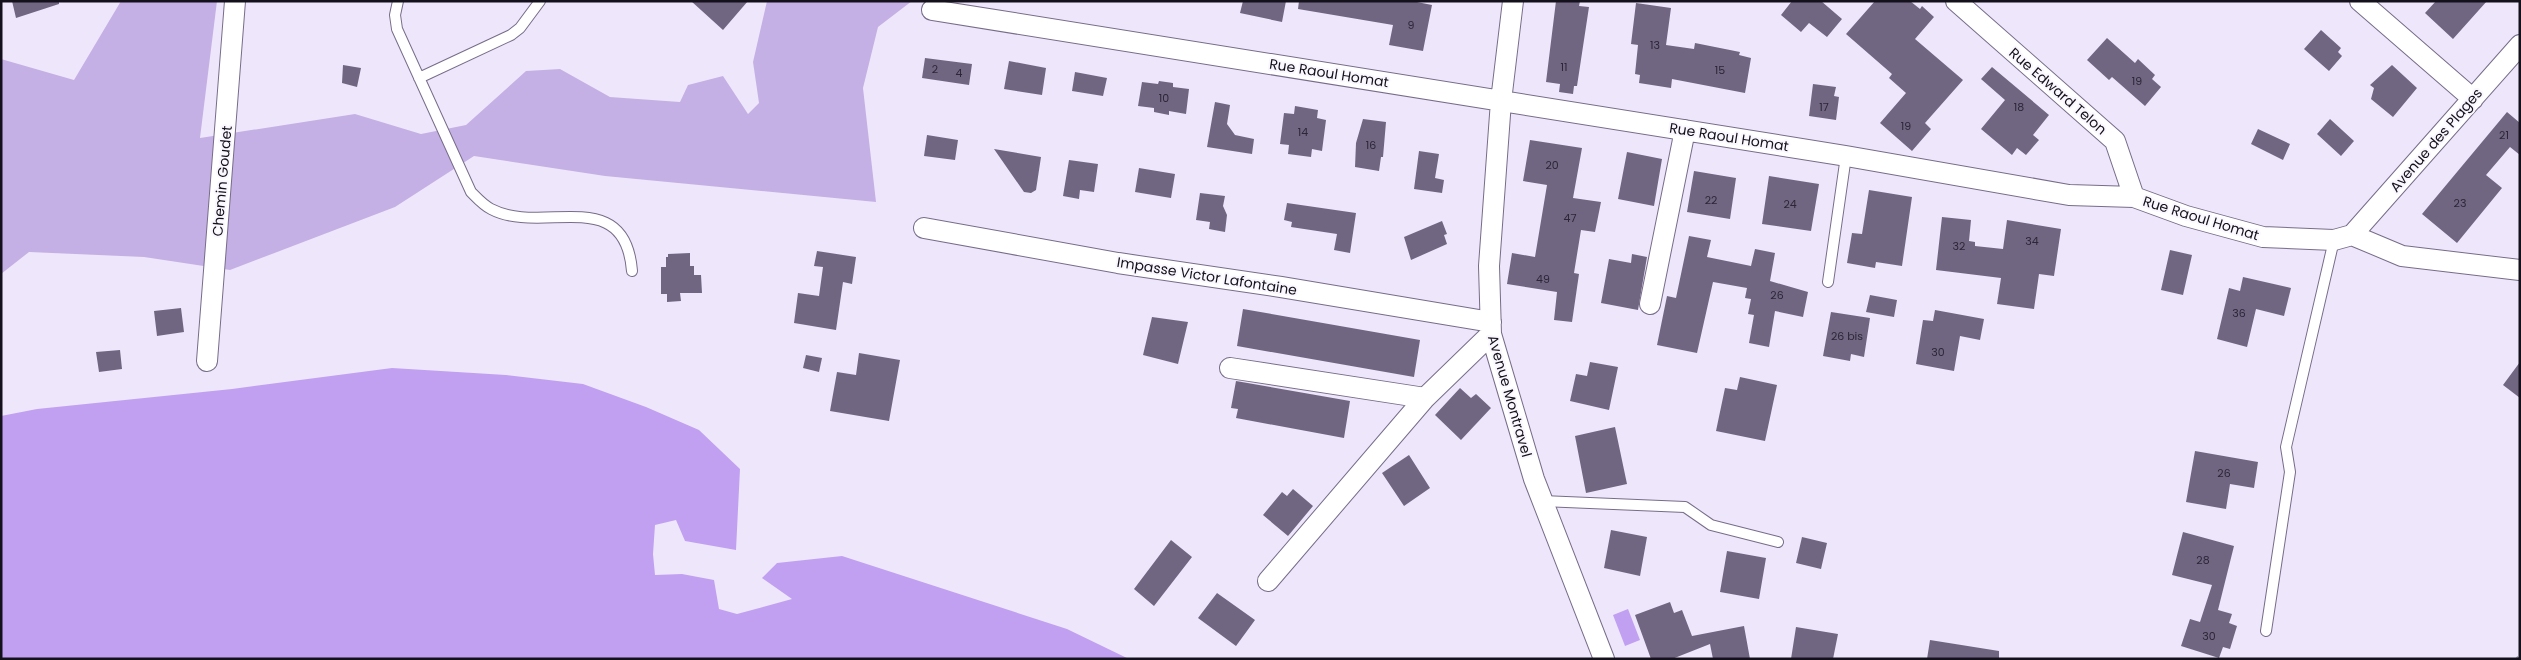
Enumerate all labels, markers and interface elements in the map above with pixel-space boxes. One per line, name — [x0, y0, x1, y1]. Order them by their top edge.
house number: 9 — [1408, 17, 1415, 33]
house number: 13 — [1650, 37, 1660, 53]
street label: Rue Edward Telon — [2005, 43, 2111, 139]
street label: Rue Raoul Homat — [1268, 54, 1390, 92]
house number: 11 — [1560, 59, 1568, 75]
house number: 2 — [932, 61, 938, 77]
house number: 15 — [1715, 62, 1725, 78]
house number: 4 — [956, 65, 963, 81]
house number: 19 — [2132, 73, 2142, 89]
street label: Avenue des Plages — [2385, 84, 2487, 196]
house number: 10 — [1159, 90, 1169, 106]
house number: 17 — [1819, 99, 1829, 115]
house number: 18 — [2014, 99, 2024, 115]
street label: Rue Raoul Homat — [1668, 118, 1790, 156]
house number: 19 — [1901, 118, 1911, 134]
house number: 14 — [1298, 124, 1308, 140]
street label: Chemin Goudet — [207, 125, 237, 237]
house number: 21 — [2499, 127, 2509, 143]
house number: 16 — [1366, 137, 1376, 153]
house number: 20 — [1545, 157, 1559, 173]
street label: Rue Raoul Homat — [2140, 191, 2262, 245]
house number: 22 — [1705, 192, 1717, 208]
house number: 23 — [2454, 195, 2466, 211]
house number: 24 — [1783, 196, 1797, 212]
house number: 47 — [1564, 210, 1576, 226]
house number: 34 — [2025, 233, 2039, 249]
house number: 32 — [1953, 238, 1965, 254]
street label: Impasse Victor Lafontaine — [1116, 252, 1299, 300]
house number: 49 — [1536, 271, 1550, 287]
house number: 26 — [1770, 287, 1784, 303]
house number: 36 — [2232, 305, 2246, 321]
house number: 26 bis — [1831, 328, 1863, 344]
street label: Avenue Montravel — [1483, 333, 1537, 459]
house number: 30 — [1931, 344, 1945, 360]
house number: 26 — [2217, 465, 2231, 481]
house number: 28 — [2196, 552, 2210, 568]
house number: 30 — [2202, 628, 2216, 644]

